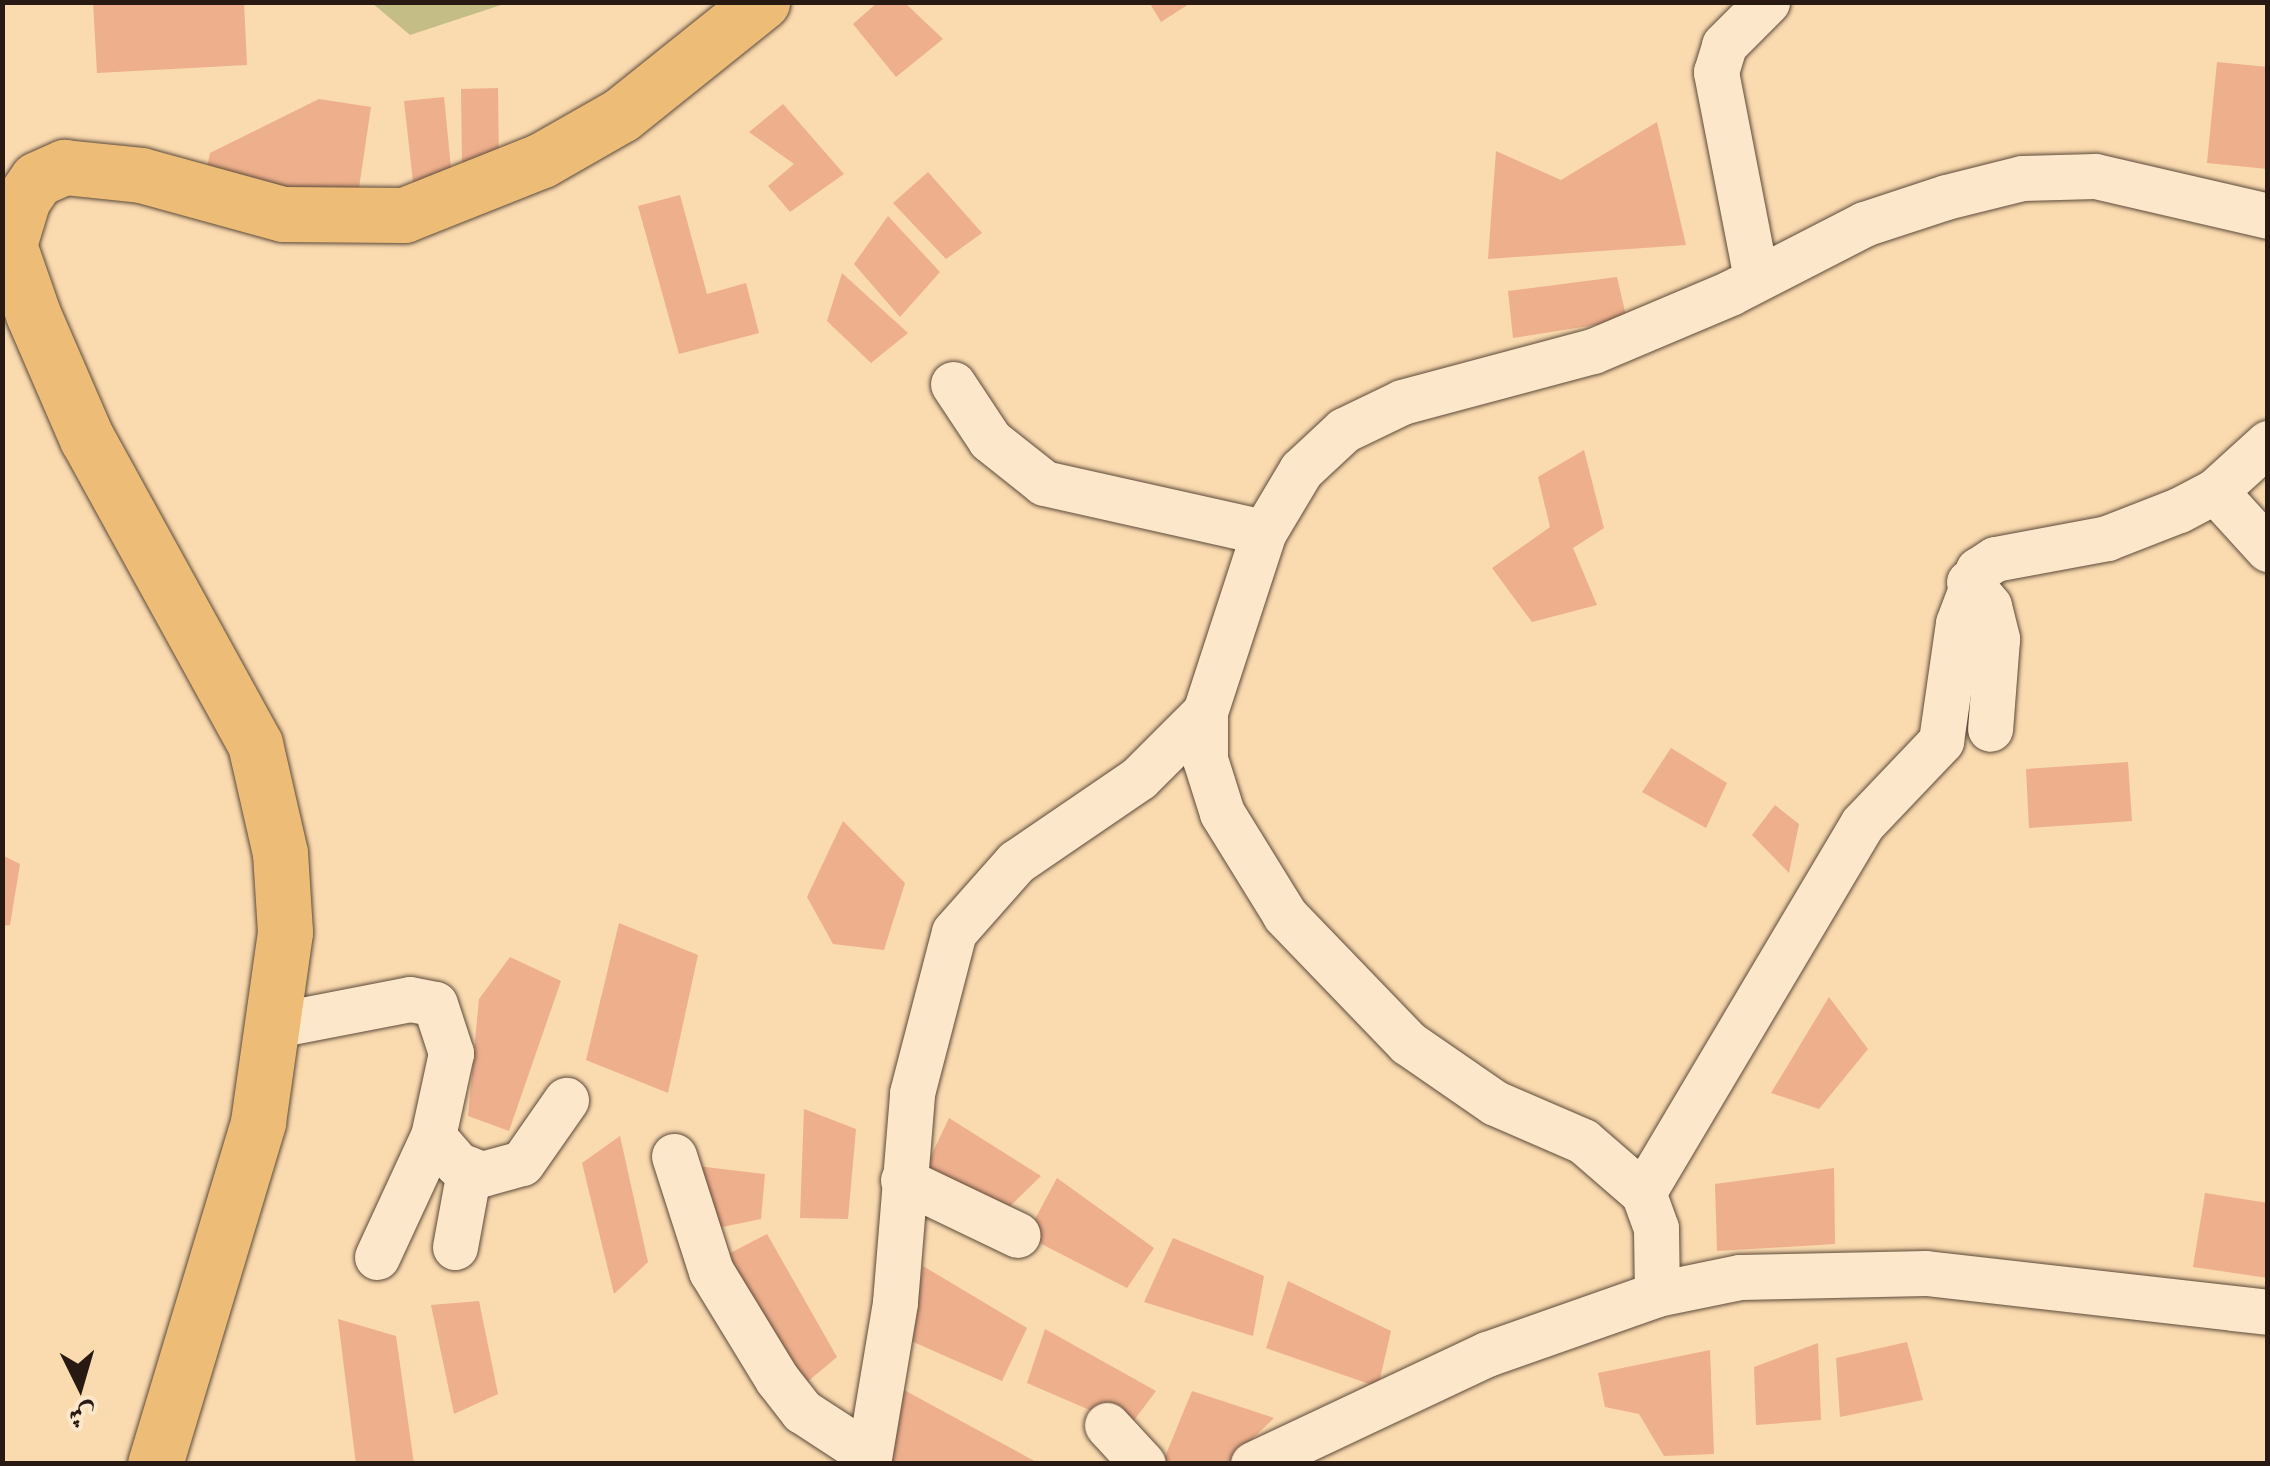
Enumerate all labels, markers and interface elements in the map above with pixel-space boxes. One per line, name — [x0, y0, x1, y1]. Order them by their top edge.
north arrow — [30, 1336, 130, 1436]
text: ش — [67, 1396, 98, 1436]

